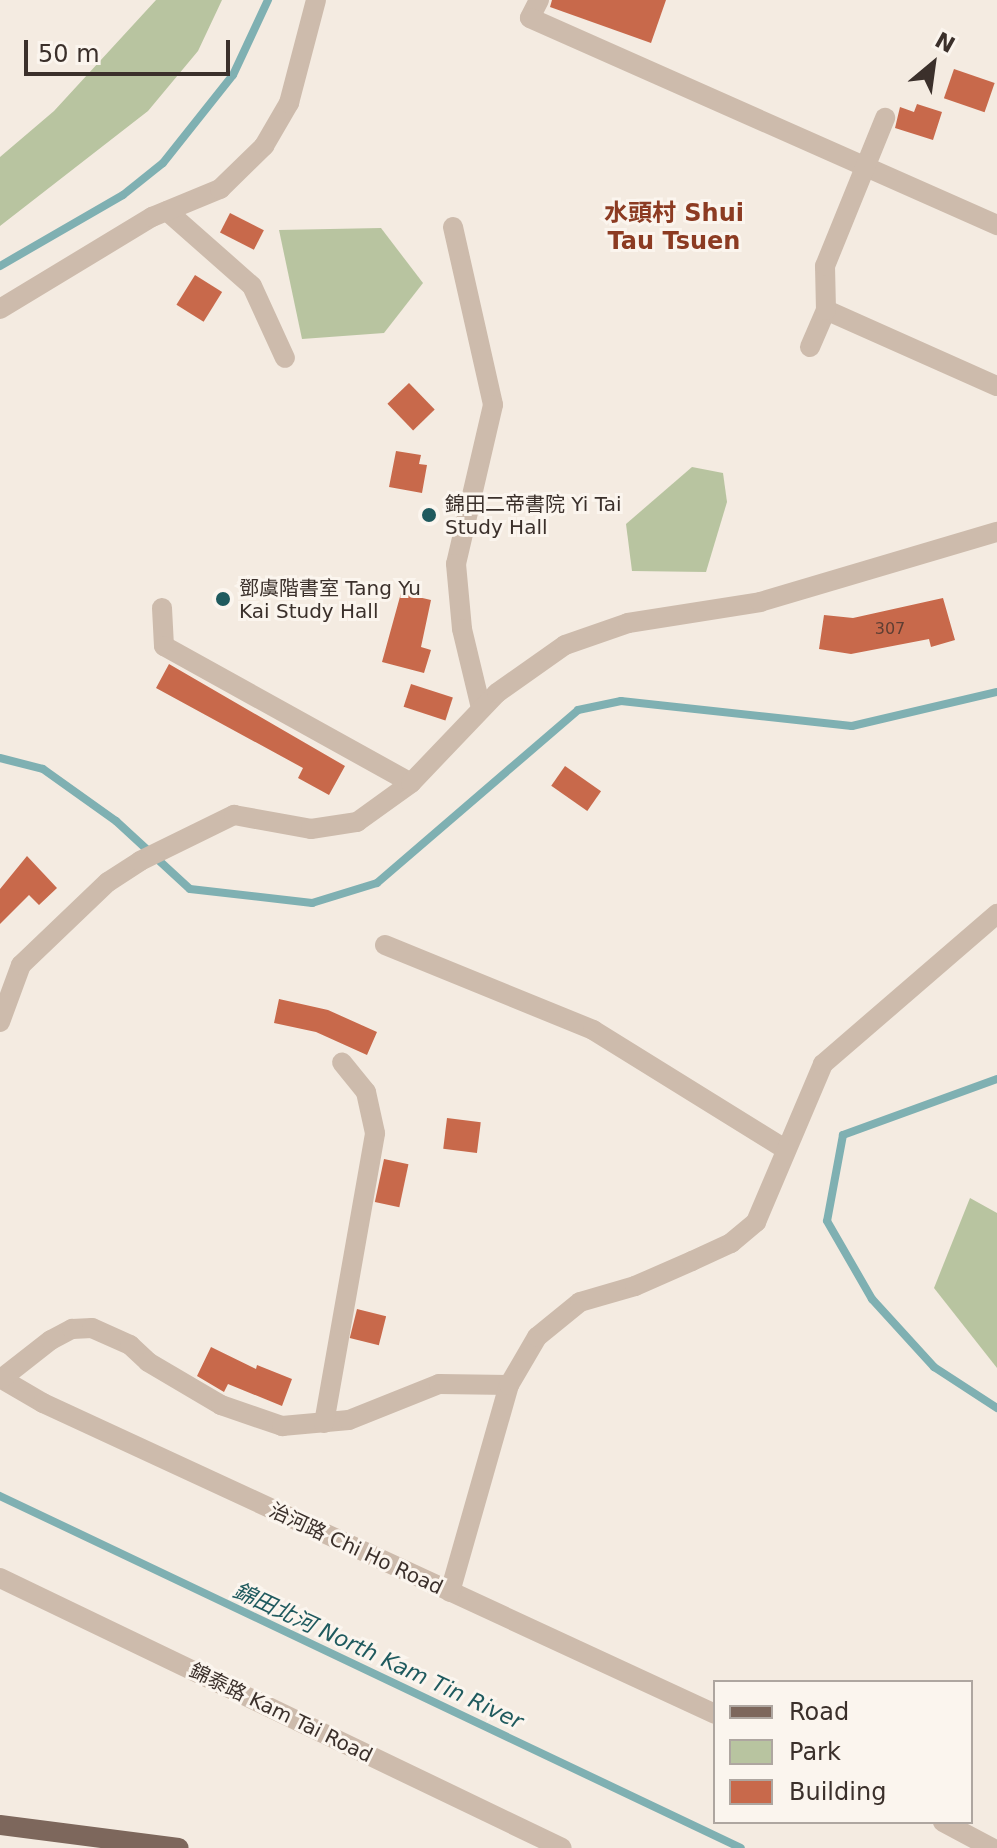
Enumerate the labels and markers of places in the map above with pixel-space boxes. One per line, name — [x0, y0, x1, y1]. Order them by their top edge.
place label: 錦田二帝書院 Yi Tai Study Hall — [445, 492, 621, 539]
marker: 錦田二帝書院 Yi Tai Study Hall — [420, 506, 438, 524]
place label: 鄧虞階書室 Tang Yu Kai Study Hall — [239, 576, 421, 623]
marker: 鄧虞階書室 Tang Yu Kai Study Hall — [214, 590, 232, 608]

